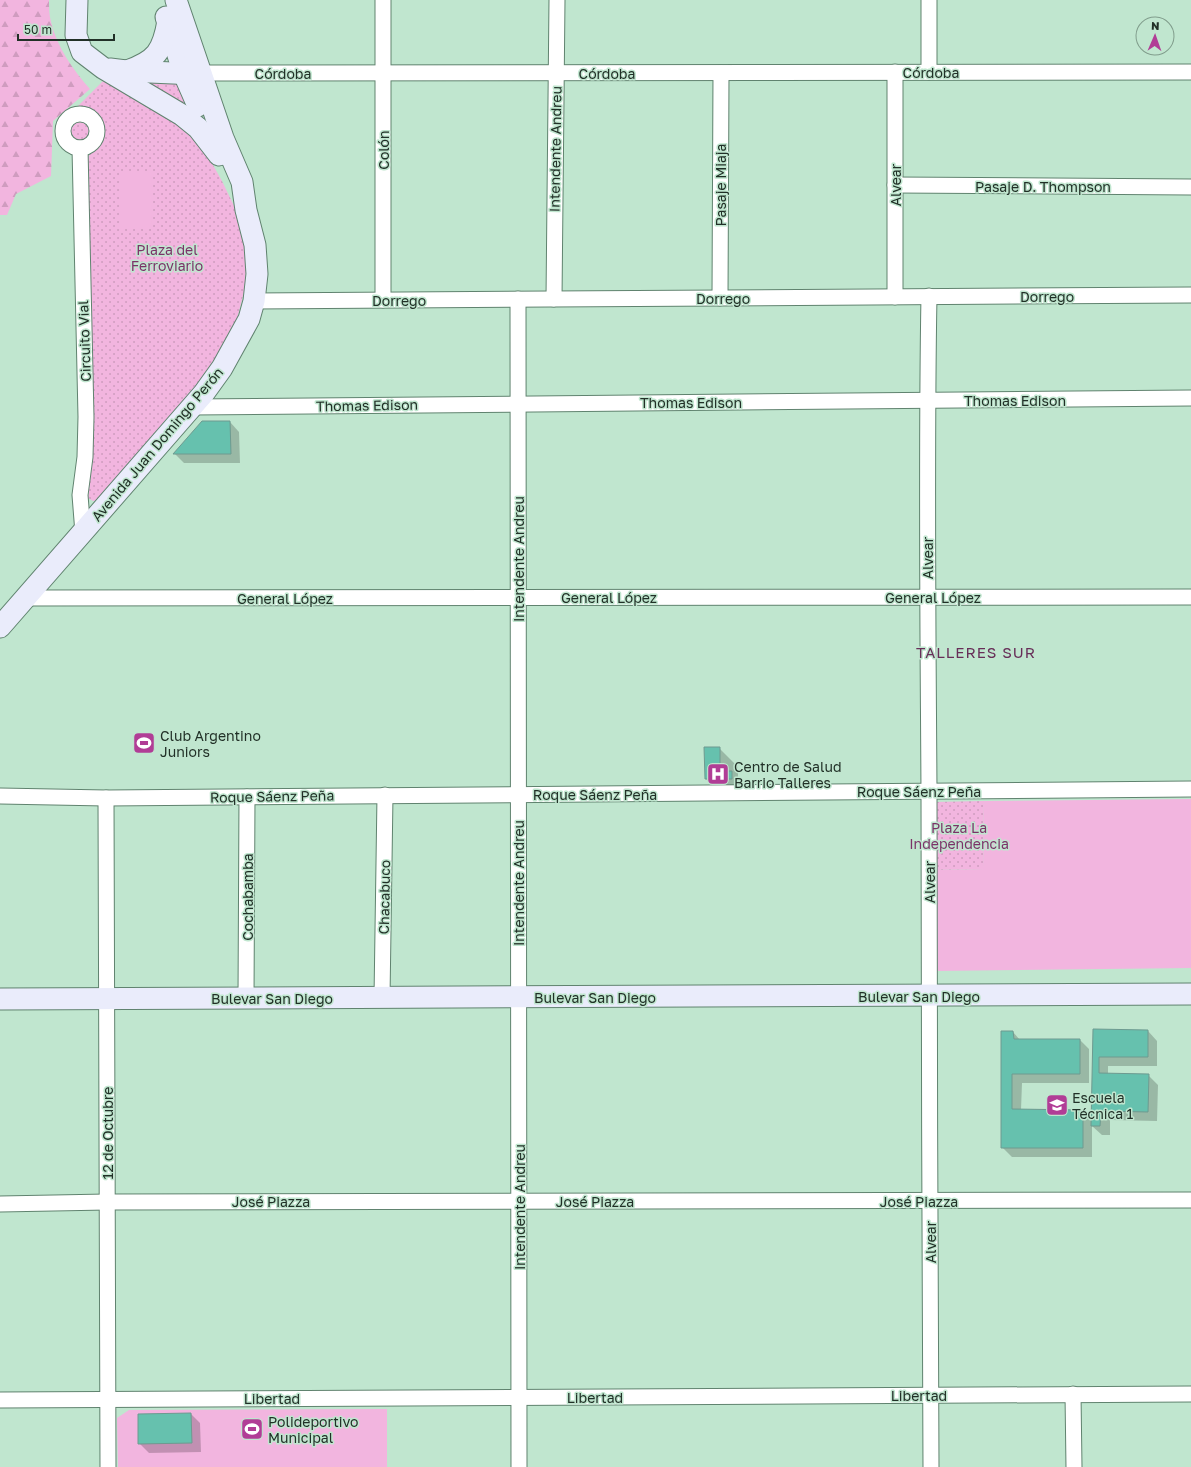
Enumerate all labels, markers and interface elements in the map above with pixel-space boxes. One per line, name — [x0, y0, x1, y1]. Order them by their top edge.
scale bar — [18, 16, 114, 42]
north arrow — [1135, 16, 1175, 56]
text: N — [1151, 19, 1160, 32]
text: 50 m — [24, 22, 52, 37]
street label: Córdoba — [903, 64, 959, 81]
street label: Córdoba — [255, 65, 311, 82]
street label: Córdoba — [579, 65, 635, 82]
street label: Intendente Andreu — [545, 86, 565, 212]
street label: Colón — [375, 130, 392, 170]
street label: Pasaje Miaja — [712, 143, 729, 227]
street label: Alvear — [887, 163, 904, 206]
street label: Pasaje D. Thompson — [975, 178, 1111, 195]
park label: Plaza del Ferroviario — [131, 241, 203, 274]
street label: Dorrego — [1020, 288, 1074, 305]
street label: Dorrego — [696, 290, 750, 307]
street label: Dorrego — [372, 292, 426, 309]
street label: Circuito Vial — [74, 300, 94, 382]
street label: Avenida Juan Domingo Perón — [88, 364, 226, 524]
street label: Thomas Edison — [964, 392, 1066, 409]
street label: Thomas Edison — [640, 394, 742, 411]
street label: Thomas Edison — [316, 396, 418, 414]
street label: Intendente Andreu — [510, 496, 527, 622]
street label: Alvear — [919, 536, 936, 579]
street label: General López — [561, 589, 657, 606]
street label: General López — [885, 589, 981, 606]
street label: General López — [237, 590, 333, 607]
district label: TALLERES SUR — [916, 643, 1036, 661]
place label: Club Argentino Juniors — [160, 727, 261, 760]
sports icon: Club Argentino Juniors — [131, 730, 157, 756]
place label: Centro de Salud Barrio Talleres — [734, 758, 842, 791]
hospital icon: Centro de Salud Barrio Talleres — [705, 761, 731, 787]
street label: Roque Sáenz Peña — [857, 783, 981, 800]
street label: Roque Sáenz Peña — [210, 786, 334, 806]
street label: Roque Sáenz Peña — [533, 786, 657, 803]
park label: Plaza La Independencia — [909, 819, 1009, 852]
street label: Intendente Andreu — [510, 820, 527, 946]
street label: Cochabamba — [239, 853, 256, 941]
street label: Chacabuco — [375, 860, 393, 934]
street label: Alvear — [921, 860, 938, 903]
street label: Bulevar San Diego — [858, 988, 980, 1005]
street label: Bulevar San Diego — [534, 989, 656, 1006]
street label: Bulevar San Diego — [211, 990, 333, 1007]
street label: 12 de Octubre — [99, 1087, 116, 1179]
place label: Escuela Técnica 1 — [1072, 1089, 1134, 1122]
school or university icon: Escuela Técnica 1 — [1044, 1092, 1070, 1118]
street label: Intendente Andreu — [511, 1144, 528, 1270]
street label: José Piazza — [232, 1193, 310, 1210]
street label: José Piazza — [556, 1193, 634, 1210]
street label: José Piazza — [880, 1193, 958, 1210]
street label: Alvear — [922, 1220, 939, 1263]
street label: Libertad — [891, 1387, 947, 1404]
street label: Libertad — [567, 1389, 623, 1406]
street label: Libertad — [244, 1390, 300, 1407]
place label: Polideportivo Municipal — [268, 1413, 358, 1446]
sports icon: Polideportivo Municipal — [239, 1416, 265, 1442]

